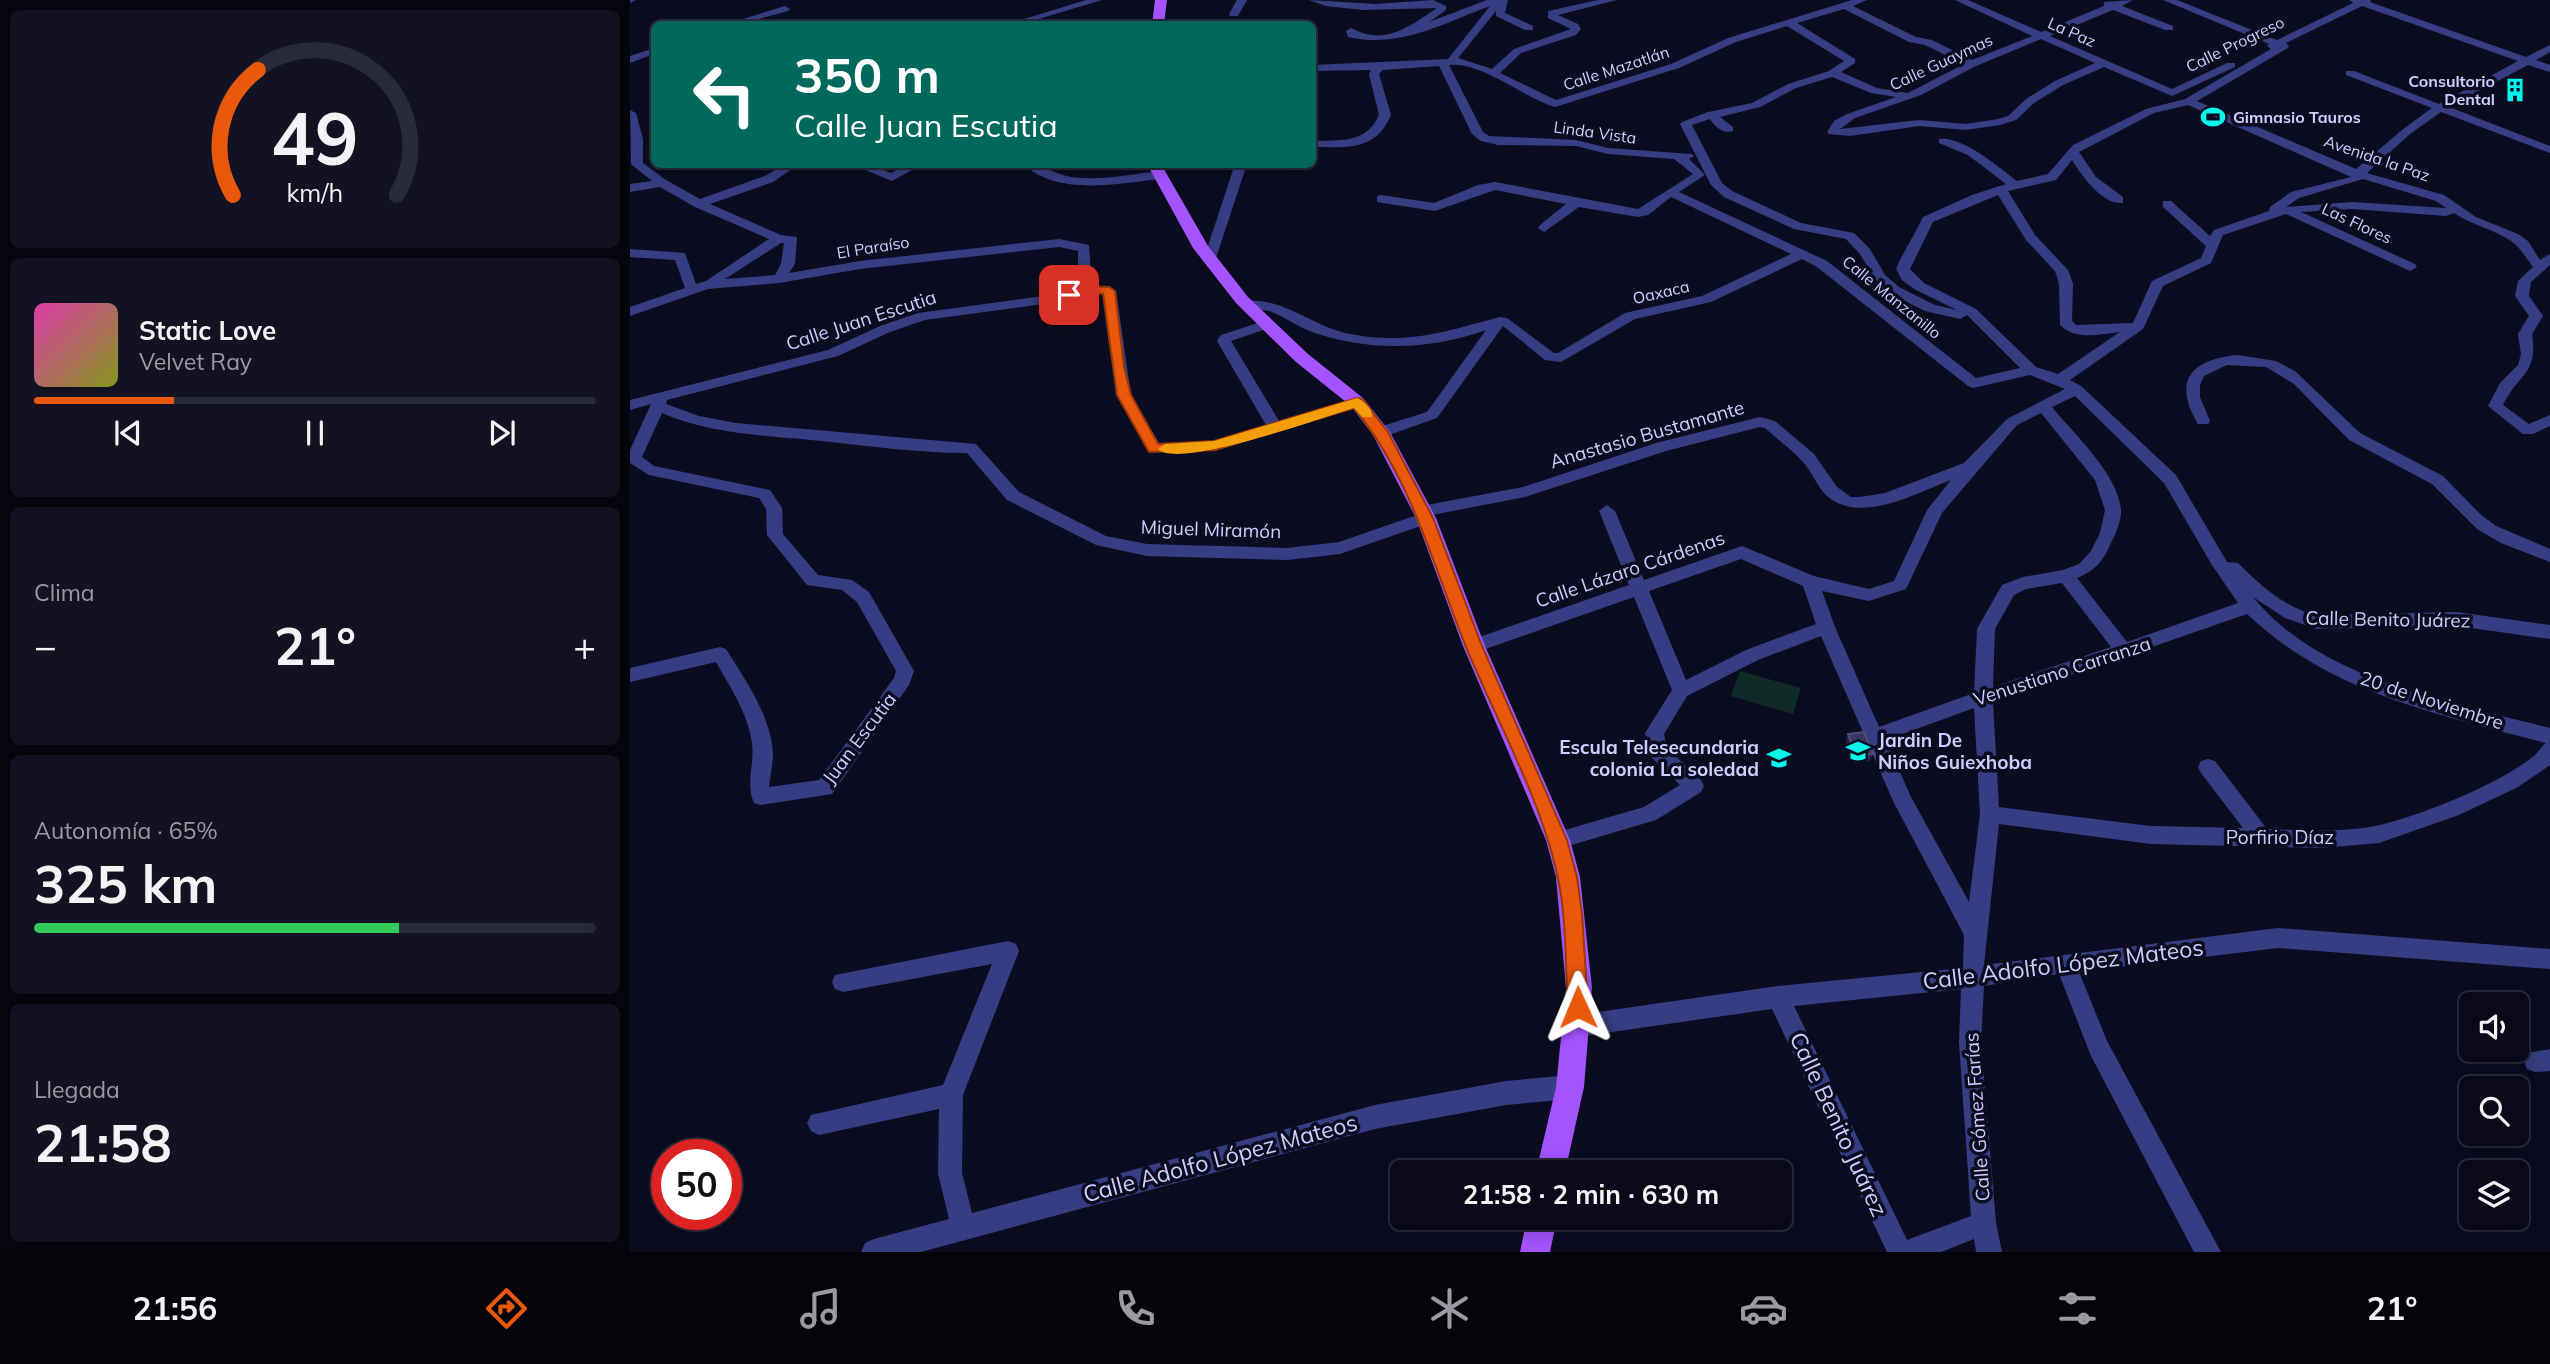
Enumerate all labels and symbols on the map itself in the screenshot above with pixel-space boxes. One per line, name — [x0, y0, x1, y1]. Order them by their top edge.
street label: Calle Progreso — [2183, 12, 2287, 76]
street label: La Paz — [2045, 13, 2099, 51]
street label: Calle Guaymas — [1886, 29, 1996, 95]
street label: Calle Mazatlán — [1560, 41, 1672, 95]
place label: Consultorio Dental — [2408, 71, 2495, 109]
building icon: Consultorio Dental — [2501, 76, 2529, 104]
sports icon: Gimnasio Tauros — [2199, 103, 2227, 131]
place label: Gimnasio Tauros — [2233, 107, 2361, 127]
street label: Linda Vista — [1552, 116, 1638, 148]
street label: Avenida la Paz — [2322, 131, 2432, 185]
street label: Las Flores — [2319, 198, 2395, 248]
street label: El Paraíso — [835, 231, 911, 263]
street label: Calle Manzanillo — [1839, 251, 1945, 343]
pin — [1039, 265, 1099, 325]
street label: Oaxaca — [1631, 276, 1691, 308]
street label: Calle Juan Escutia — [783, 284, 939, 356]
street label: Anastasio Bustamante — [1547, 395, 1747, 473]
street label: Miguel Miramón — [1140, 515, 1282, 543]
street label: Calle Lázaro Cárdenas — [1532, 525, 1728, 613]
street label: Calle Benito Juárez — [2305, 606, 2471, 632]
street label: Venustiano Carranza — [1970, 631, 2154, 711]
street label: 20 de Noviembre — [2357, 665, 2507, 735]
street label: Juan Escutia — [817, 688, 901, 788]
place label: Jardin De Niños Guiexhoba — [1878, 728, 2032, 774]
place label: Escula Telesecundaria colonia La soledad — [1559, 735, 1759, 781]
school or university icon: Jardin De Niños Guiexhoba — [1844, 737, 1872, 765]
school or university icon: Escula Telesecundaria colonia La soledad — [1765, 744, 1793, 772]
street label: Porfirio Díaz — [2226, 825, 2334, 849]
street label: Calle Adolfo López Mateos — [1921, 932, 2205, 996]
position arrow — [1541, 970, 1615, 1044]
street label: Calle Benito Juárez — [1784, 1027, 1894, 1221]
street label: Calle Gómez Farías — [1959, 1032, 1995, 1202]
street label: Calle Adolfo López Mateos — [1080, 1107, 1360, 1209]
speed limit sign: 50 — [651, 1139, 742, 1230]

